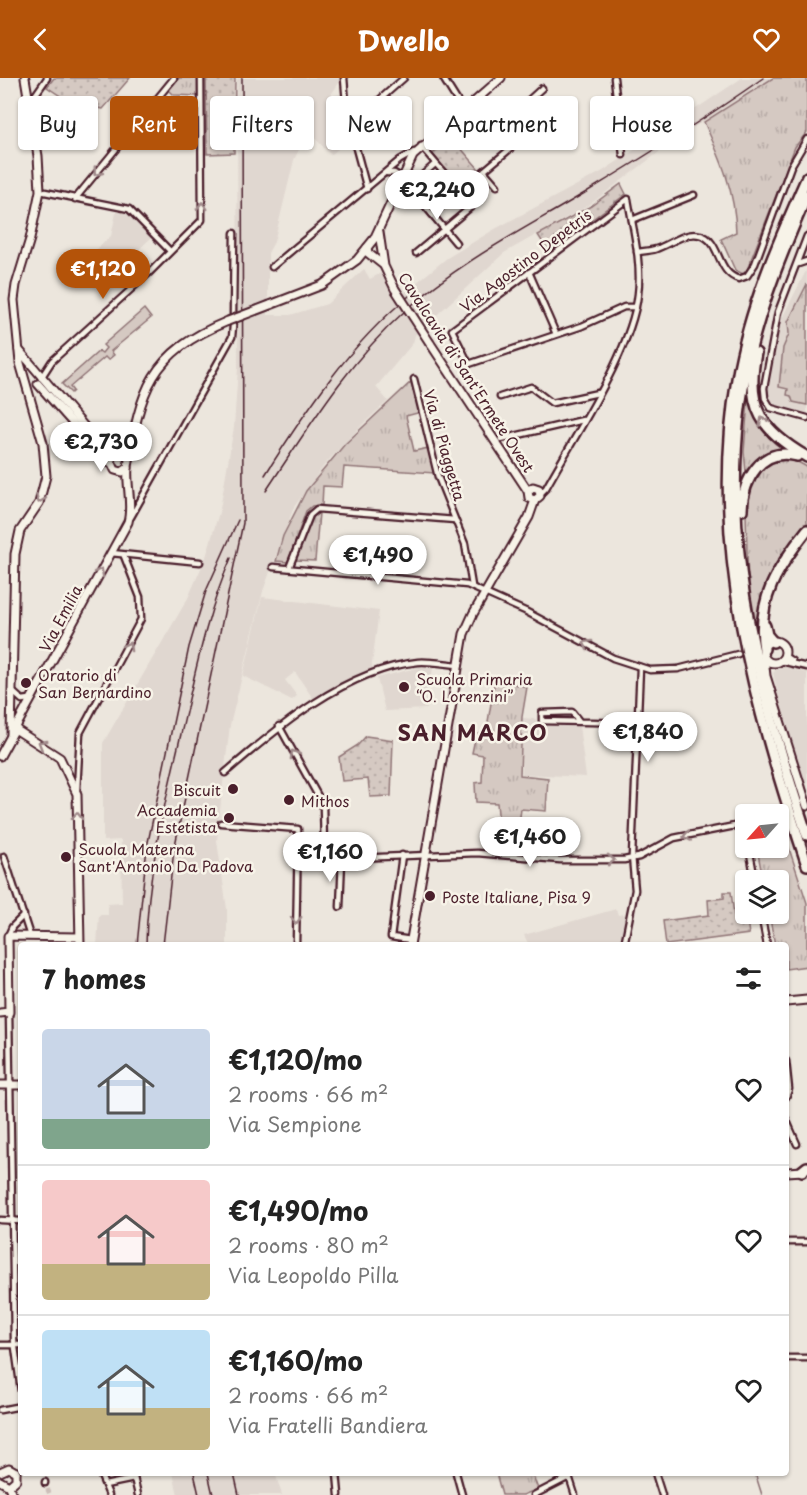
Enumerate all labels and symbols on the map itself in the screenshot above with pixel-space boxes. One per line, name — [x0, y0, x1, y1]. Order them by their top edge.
one-way arrow — [93, 165, 104, 176]
pin: €2,240 — [388, 170, 486, 221]
one-way arrow — [196, 201, 208, 210]
street label: Via Agostino Depetris — [454, 203, 596, 317]
pin: €1,120 — [54, 249, 152, 300]
street label: Cavalcavia di Sant'Ermete Ovest — [393, 267, 541, 477]
street label: Via di Piaggetta — [418, 387, 472, 504]
one-way arrow — [759, 416, 771, 427]
pin: €2,730 — [52, 422, 150, 473]
one-way arrow — [35, 492, 47, 503]
pin: €1,490 — [329, 535, 427, 586]
one-way arrow — [93, 567, 105, 578]
street label: Via Emilia — [33, 580, 88, 656]
one-way arrow — [582, 640, 593, 651]
one-way arrow — [121, 642, 132, 652]
place label: Oratorio di San Bernardino — [38, 663, 152, 703]
place label: Scuola Primaria “O. Lorenzini” — [416, 667, 533, 707]
marker: Oratorio di San Bernardino — [19, 676, 33, 690]
marker: Scuola Primaria “O. Lorenzini” — [397, 680, 411, 694]
pin: €1,840 — [599, 712, 697, 763]
district label: SAN MARCO — [398, 716, 548, 748]
one-way arrow — [38, 740, 48, 752]
one-way arrow — [290, 750, 301, 760]
place label: Biscuit — [173, 778, 221, 801]
marker: Biscuit — [226, 782, 240, 796]
place label: Mithos — [301, 789, 350, 812]
marker: Mithos — [282, 793, 296, 807]
place label: Accademia Estetista — [137, 798, 218, 838]
north arrow — [735, 804, 789, 858]
one-way arrow — [71, 811, 84, 820]
marker: Accademia Estetista — [222, 811, 236, 825]
pin: €1,460 — [481, 817, 579, 868]
one-way arrow — [683, 829, 693, 842]
pin: €1,160 — [281, 832, 379, 883]
place label: Scuola Materna Sant'Antonio Da Padova — [78, 837, 254, 877]
marker: Scuola Materna Sant'Antonio Da Padova — [59, 850, 73, 864]
one-way arrow — [607, 854, 616, 866]
place label: Poste Italiane, Pisa 9 — [442, 885, 591, 908]
marker: Poste Italiane, Pisa 9 — [423, 889, 437, 903]
one-way arrow — [290, 916, 302, 925]

